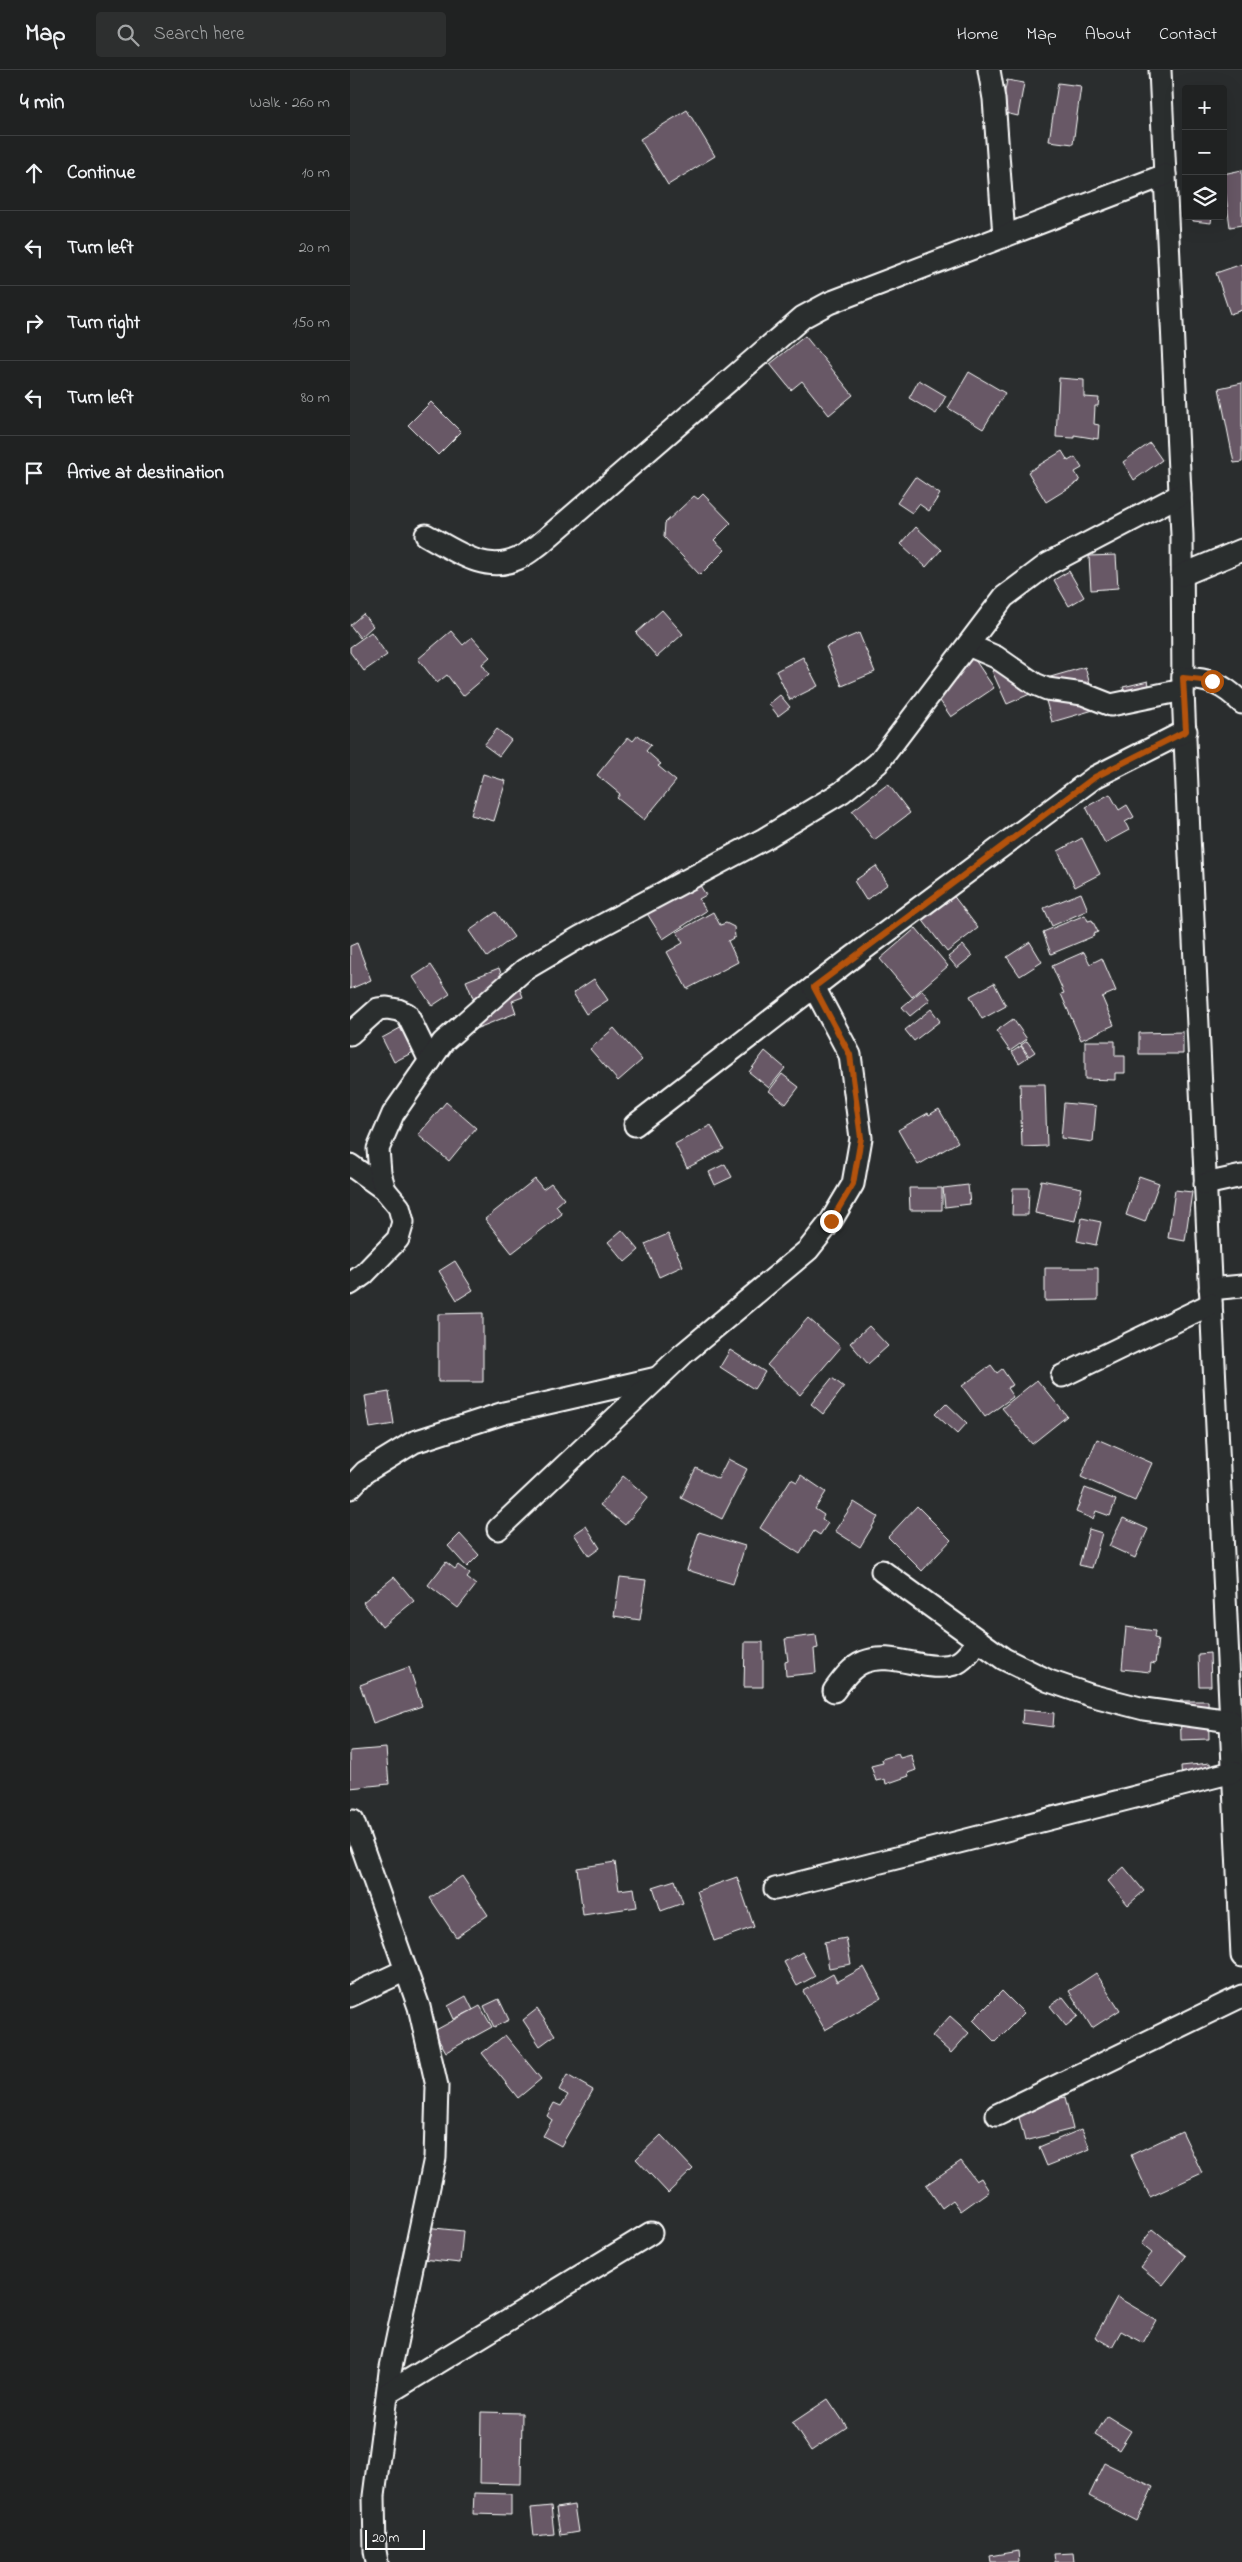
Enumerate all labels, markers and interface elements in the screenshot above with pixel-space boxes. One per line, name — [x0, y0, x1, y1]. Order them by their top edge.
search box — [96, 12, 446, 57]
text: Map — [25, 17, 66, 52]
icon: search — [114, 21, 142, 49]
text: Search here — [154, 21, 245, 48]
text: Home — [957, 22, 998, 48]
text: Map — [1026, 22, 1057, 48]
text: About — [1085, 22, 1131, 48]
text: Contact — [1159, 22, 1217, 48]
map controls — [1182, 85, 1227, 220]
button: + — [1182, 85, 1227, 130]
text: 4 min — [20, 88, 64, 118]
text: Walk · 260 m — [250, 91, 330, 115]
button: − — [1182, 130, 1227, 175]
icon: ahead — [20, 159, 48, 187]
text: Continue — [67, 160, 135, 187]
text: 10 m — [302, 161, 330, 185]
button: layers — [1182, 175, 1227, 220]
icon: left — [20, 234, 48, 262]
text: Turn left — [67, 235, 134, 262]
text: 20 m — [299, 236, 330, 260]
icon: right — [20, 309, 48, 337]
text: Turn right — [67, 310, 140, 337]
text: 150 m — [292, 311, 330, 335]
icon: left — [20, 384, 48, 412]
text: Turn left — [67, 385, 134, 412]
text: 80 m — [301, 386, 330, 410]
icon: arrive — [20, 459, 48, 487]
text: Arrive at destination — [67, 460, 224, 487]
route start — [1201, 670, 1224, 693]
route end — [820, 1210, 843, 1233]
scale bar — [365, 2527, 425, 2550]
text: 20 m — [372, 2528, 399, 2549]

